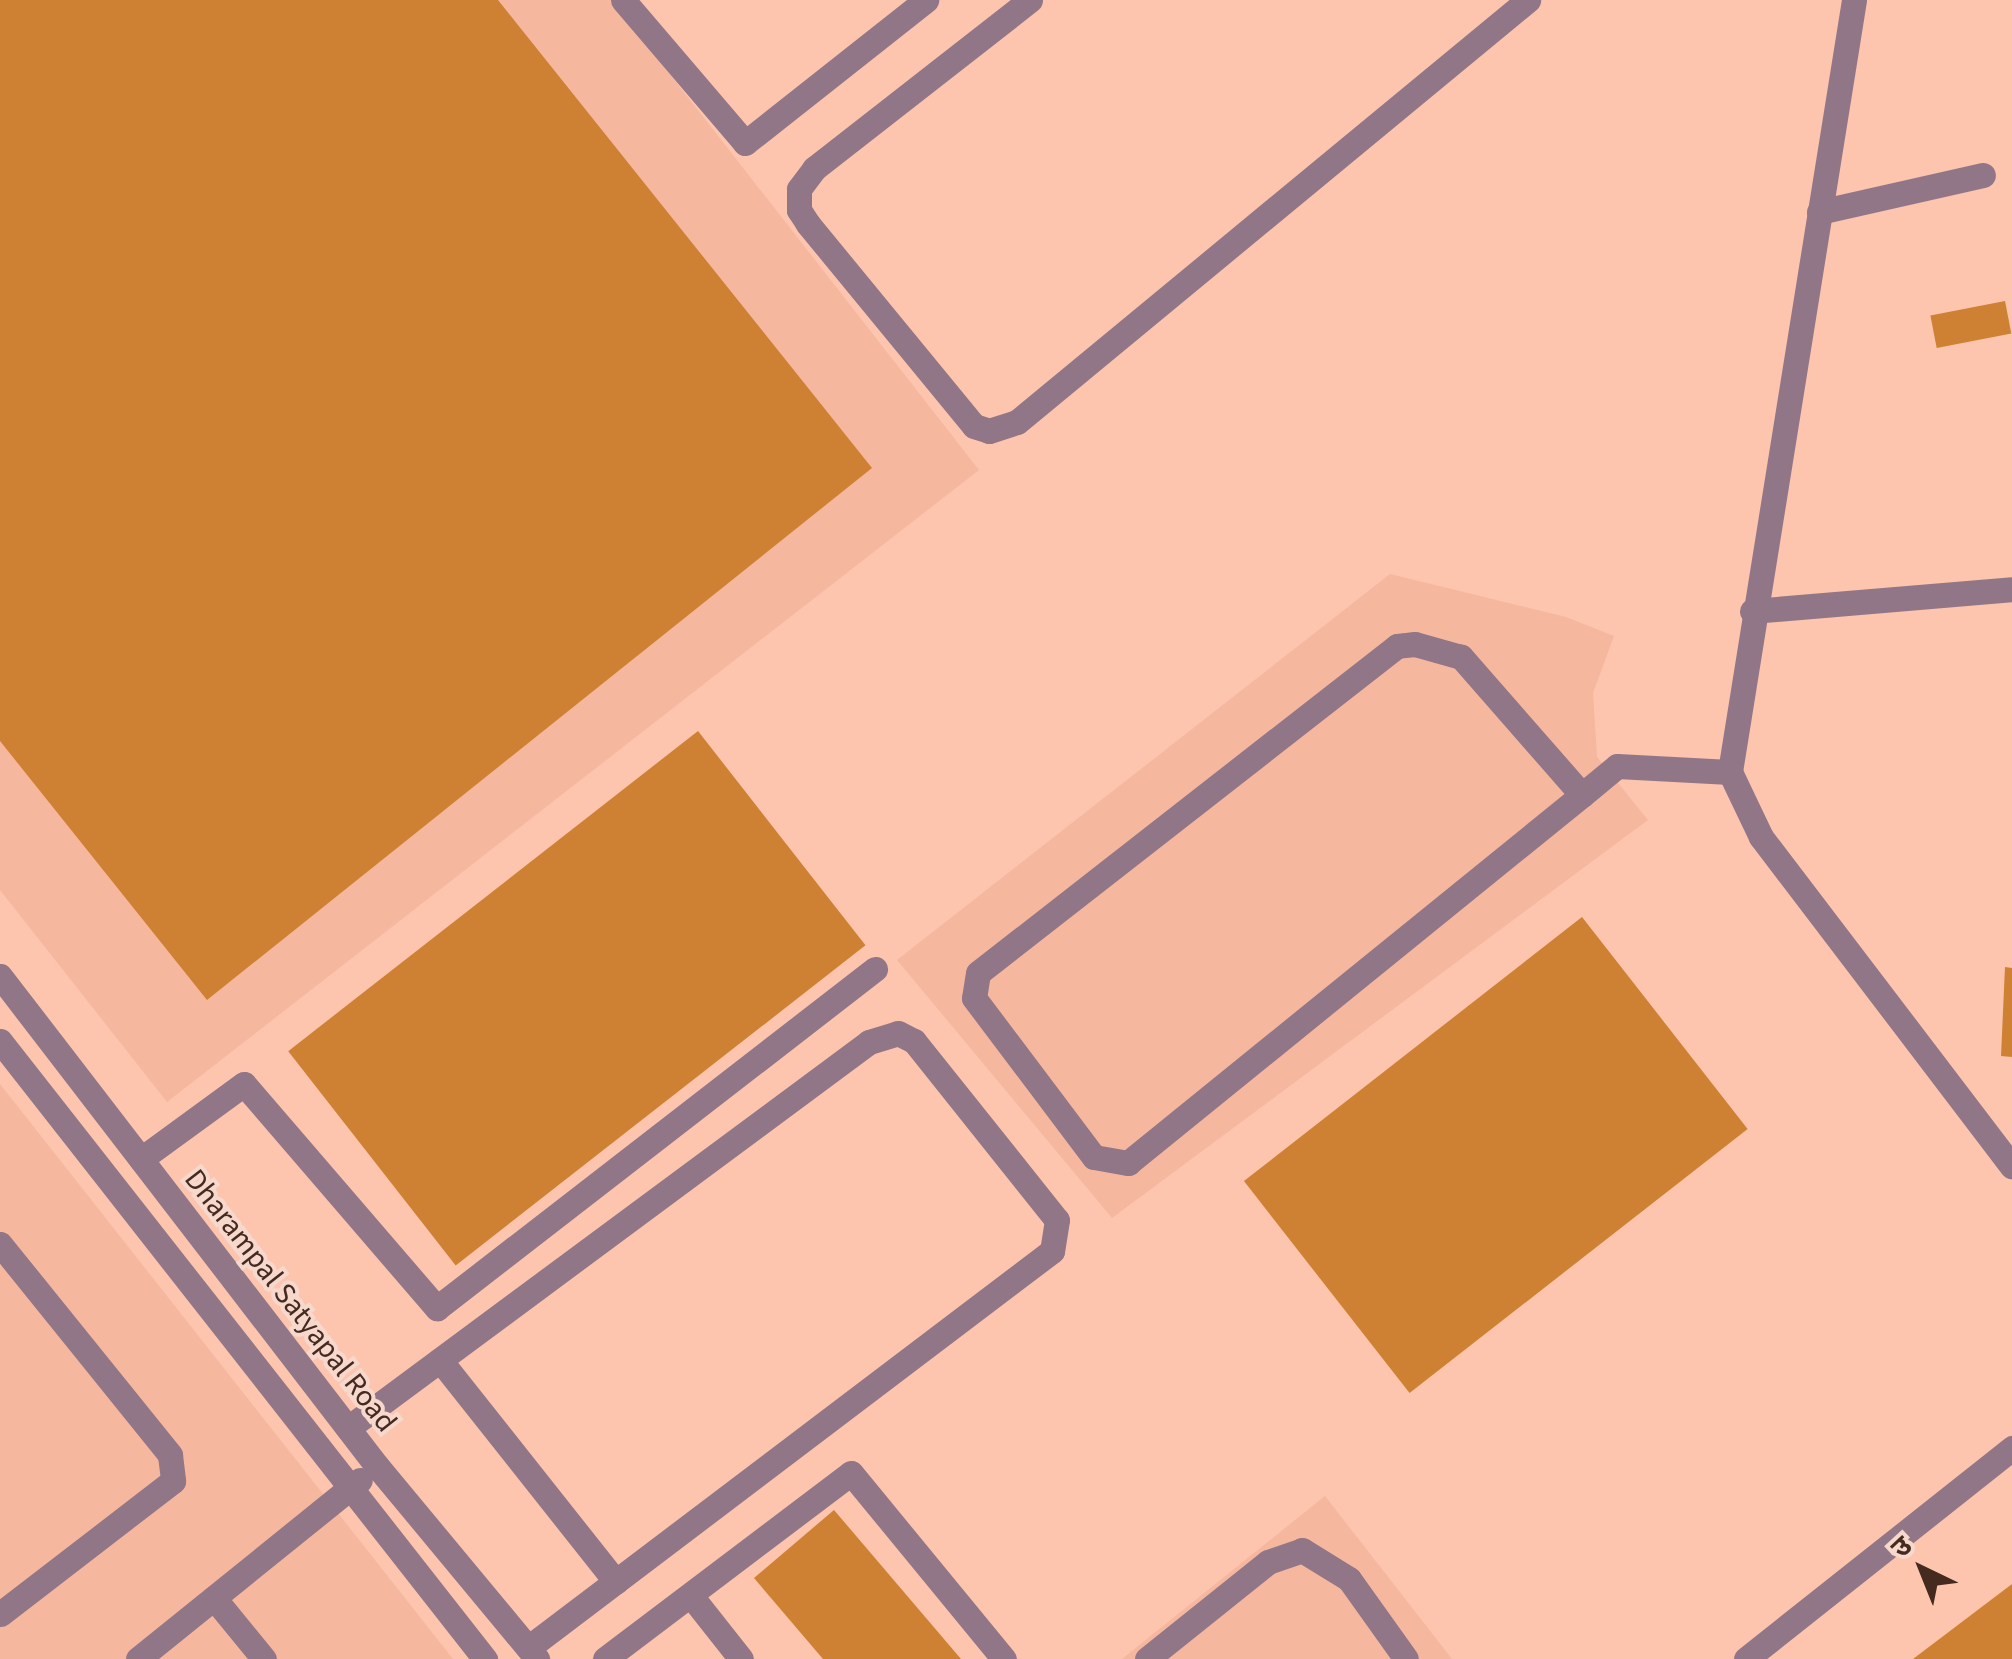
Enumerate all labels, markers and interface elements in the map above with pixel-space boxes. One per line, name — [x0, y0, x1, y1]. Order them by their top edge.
street label: Dharampal Satyapal Road — [176, 1163, 404, 1439]
north arrow — [1872, 1519, 1972, 1619]
text: उ — [1882, 1527, 1921, 1567]

